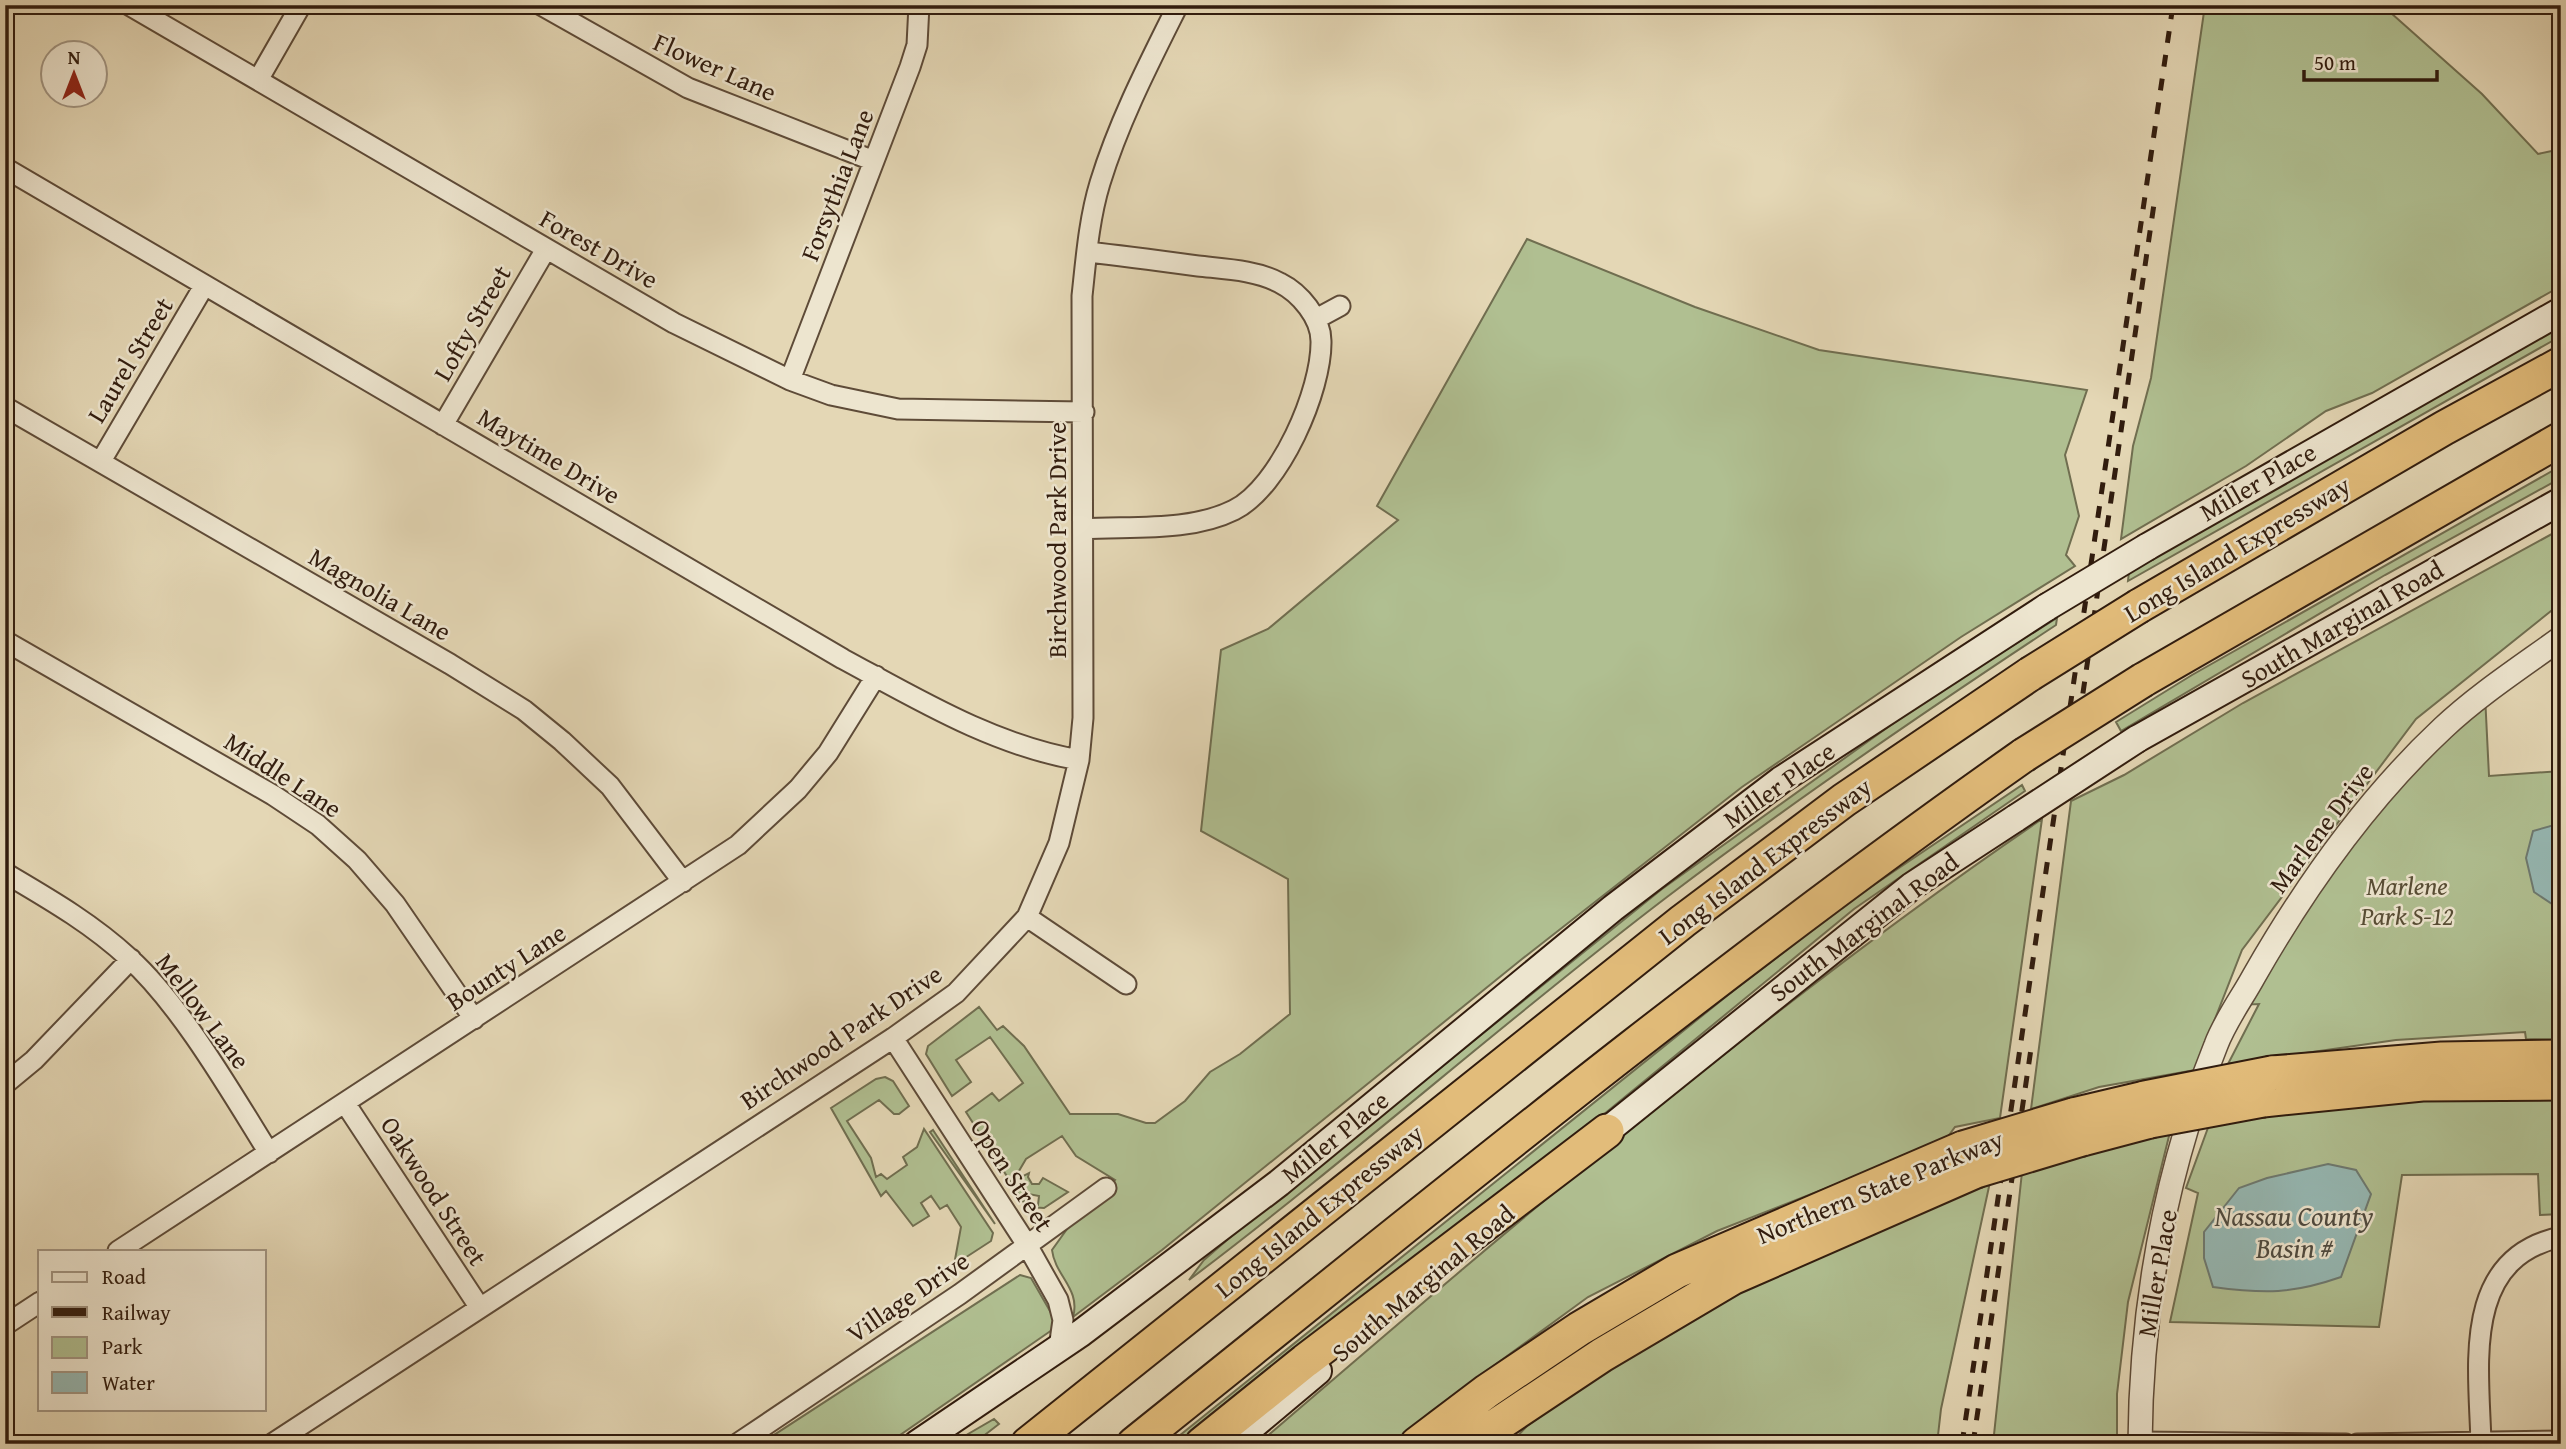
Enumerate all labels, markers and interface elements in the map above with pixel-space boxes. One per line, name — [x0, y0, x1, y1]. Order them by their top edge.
street label: Flower Lane — [647, 22, 783, 111]
north arrow — [38, 38, 108, 108]
scale bar — [2304, 38, 2436, 82]
text: N — [68, 43, 81, 71]
text: 50 m — [2314, 47, 2356, 78]
street label: Forsythia Lane — [790, 103, 883, 266]
street label: Forest Drive — [533, 199, 666, 298]
street label: Lofty Street — [423, 258, 520, 388]
street label: Laurel Street — [77, 290, 182, 430]
street label: Maytime Drive — [470, 398, 628, 514]
street label: Birchwood Park Drive — [1037, 422, 1076, 658]
street label: Miller Place — [2192, 432, 2323, 531]
street label: Long Island Expressway — [2116, 465, 2357, 632]
street label: Magnolia Lane — [302, 537, 459, 650]
street label: South Marginal Road — [2233, 550, 2451, 698]
street label: Middle Lane — [217, 722, 350, 827]
street label: Miller Place — [1715, 732, 1843, 838]
street label: Marlene Drive — [2258, 754, 2383, 901]
street label: Long Island Expressway — [1650, 767, 1880, 954]
street label: South Marginal Road — [1761, 842, 1967, 1011]
park label: Marlene Park S-12 — [2359, 866, 2454, 935]
street label: Bounty Lane — [438, 913, 574, 1020]
street label: Mellow Lane — [147, 944, 260, 1077]
street label: Birchwood Park Drive — [732, 954, 950, 1119]
street label: Miller Place — [1272, 1081, 1397, 1192]
street label: Oakwood Street — [371, 1108, 497, 1273]
street label: Open Street — [961, 1110, 1064, 1239]
street label: Long Island Expressway — [1206, 1114, 1431, 1307]
street label: Northern State Parkway — [1751, 1119, 2009, 1254]
street label: South Marginal Road — [1323, 1194, 1523, 1371]
water label: Nassau County Basin # — [2213, 1195, 2374, 1268]
street label: Miller Place — [2126, 1206, 2187, 1340]
street label: Village Drive — [839, 1241, 977, 1352]
legend — [38, 1250, 266, 1410]
text: Road — [102, 1261, 147, 1292]
text: Railway — [102, 1297, 171, 1328]
text: Park — [102, 1331, 143, 1362]
text: Water — [102, 1367, 155, 1398]

